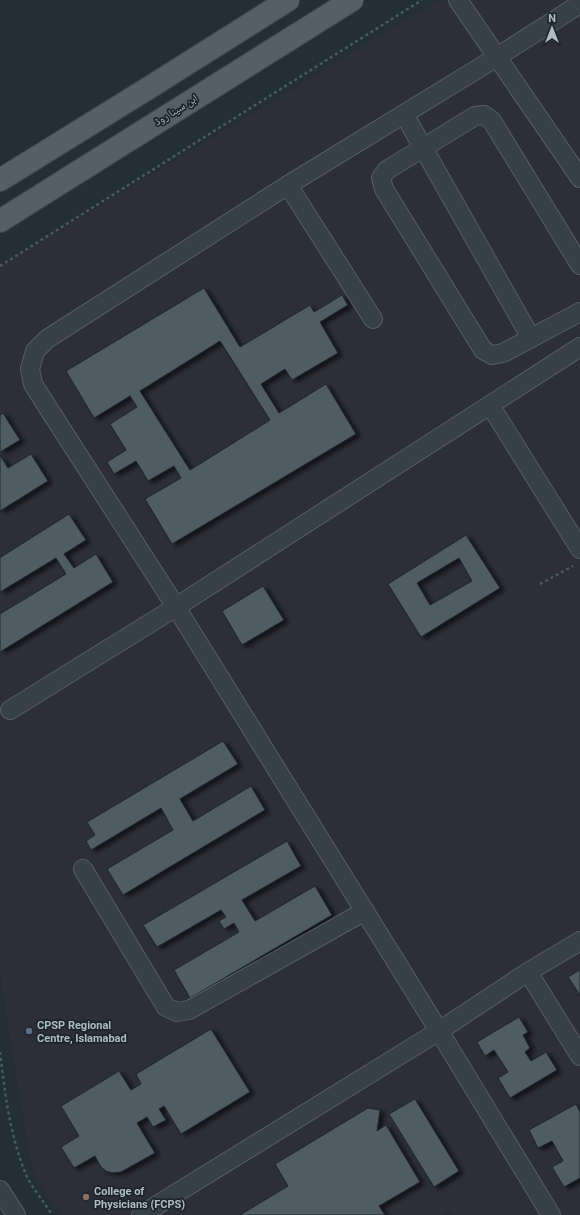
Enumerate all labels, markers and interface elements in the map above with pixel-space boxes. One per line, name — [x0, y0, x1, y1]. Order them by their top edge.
north arrow — [532, 8, 572, 48]
text: N — [548, 12, 556, 25]
street label: ابن سینا روڈ — [152, 92, 200, 128]
place label: CPSP Regional Centre, Islamabad — [37, 1019, 127, 1045]
marker: CPSP Regional Centre, Islamabad — [24, 1026, 34, 1036]
place label: College of Physicians (FCPS) — [94, 1185, 185, 1211]
marker: College of Physicians (FCPS) — [81, 1192, 91, 1202]

